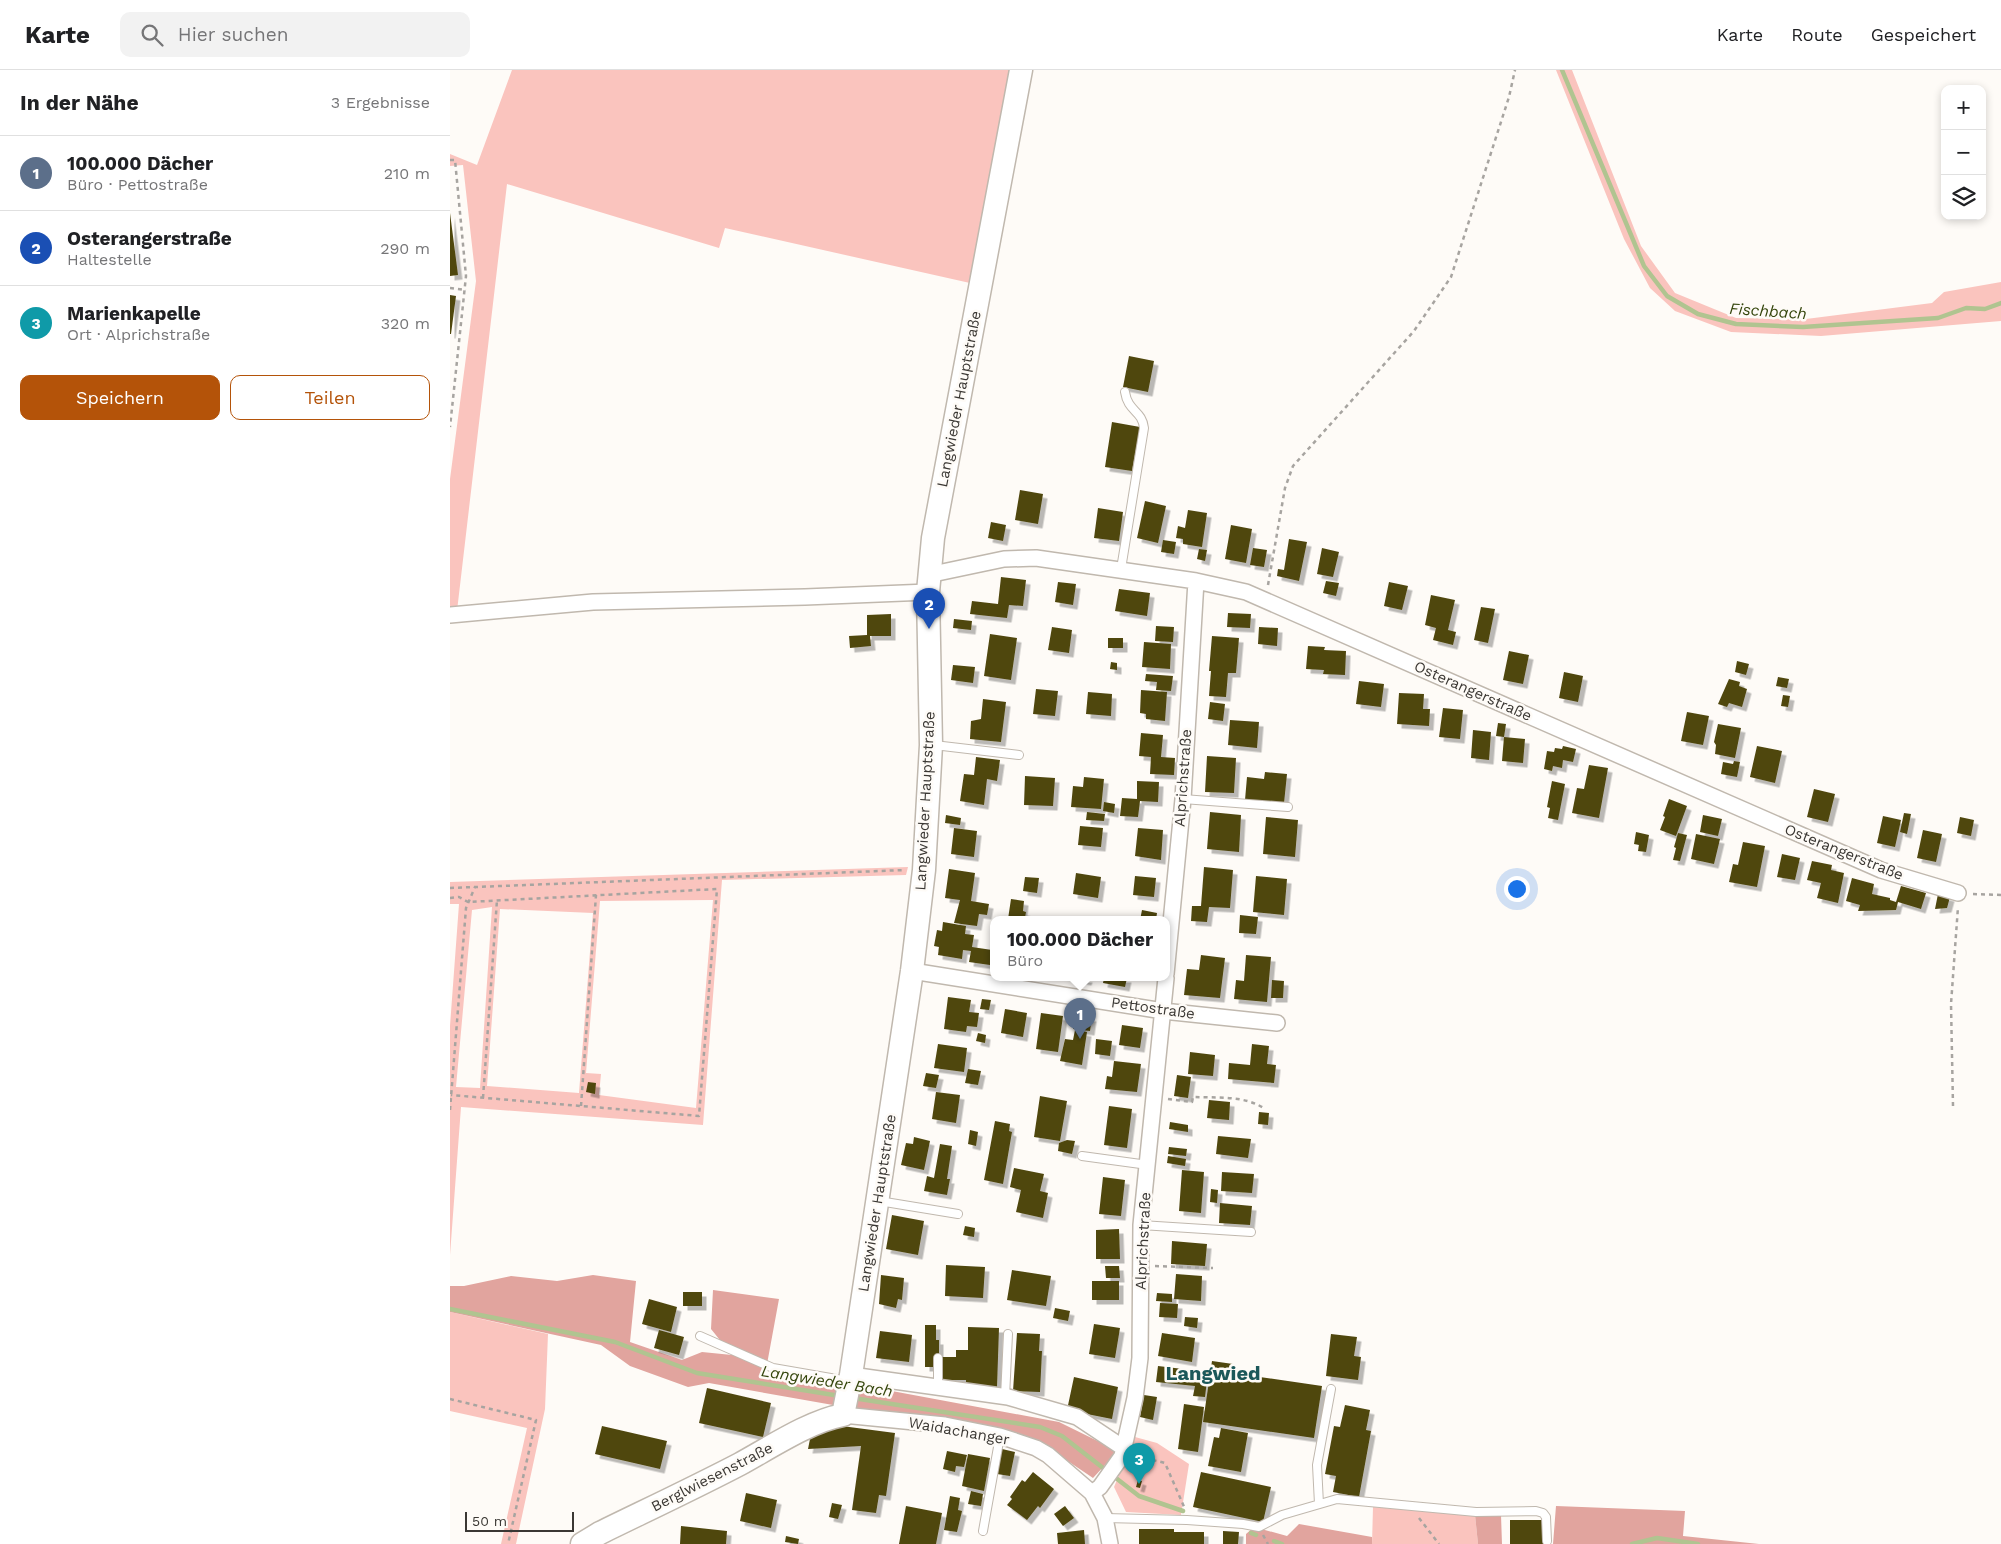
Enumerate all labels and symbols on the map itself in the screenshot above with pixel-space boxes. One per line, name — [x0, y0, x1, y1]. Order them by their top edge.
water label: Fischbach — [1729, 299, 1807, 323]
street label: Langwieder Hauptstraße — [933, 309, 985, 489]
pin: 2 — [913, 588, 945, 629]
street label: Osterangerstraße — [1411, 657, 1535, 725]
street label: Langwieder Hauptstraße — [911, 711, 939, 891]
street label: Alprichstraße — [1171, 728, 1195, 828]
street label: Osterangerstraße — [1782, 820, 1906, 884]
your location — [1504, 876, 1530, 902]
street label: Pettostraße — [1110, 993, 1196, 1023]
pin: 1 — [1064, 998, 1096, 1039]
street label: Langwieder Hauptstraße — [854, 1113, 900, 1293]
street label: Alprichstraße — [1131, 1191, 1155, 1291]
water label: Langwieder Bach — [760, 1361, 894, 1401]
district label: Langwied — [1165, 1361, 1261, 1385]
street label: Waidachanger — [907, 1413, 1011, 1449]
street label: Berglwiesenstraße — [648, 1439, 776, 1515]
pin: 3 — [1123, 1443, 1155, 1484]
scale bar — [465, 1509, 574, 1532]

